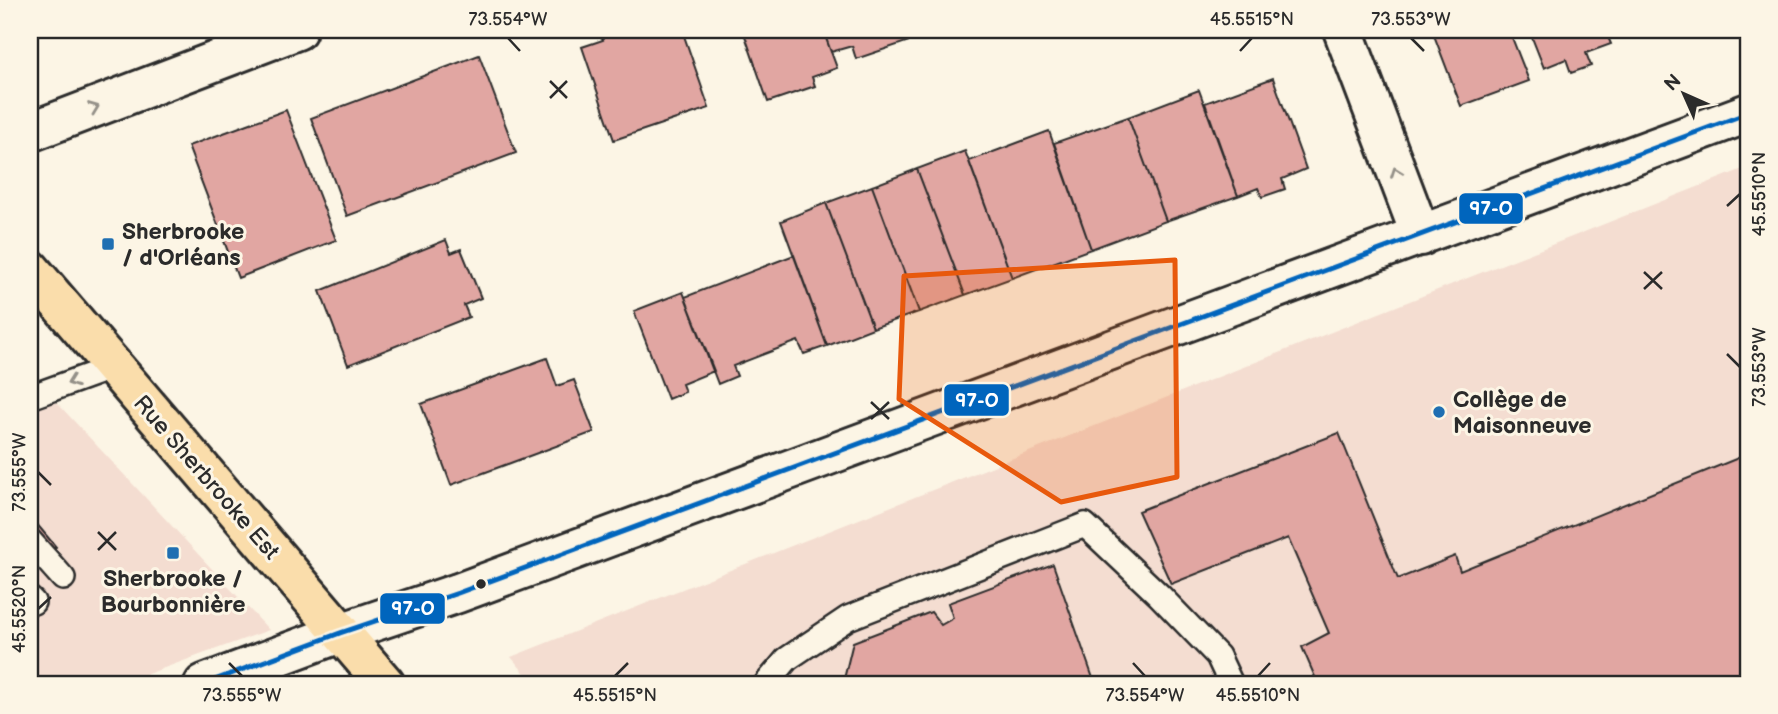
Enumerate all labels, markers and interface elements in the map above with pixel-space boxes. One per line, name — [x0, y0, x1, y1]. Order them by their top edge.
text: 73.554°W — [468, 9, 548, 30]
text: 45.5515°N — [1210, 9, 1294, 30]
text: 73.553°W — [1371, 9, 1451, 30]
north arrow — [1648, 60, 1718, 130]
text: N — [1660, 70, 1686, 96]
one-way arrow — [87, 102, 99, 116]
text: 45.5510°N — [1749, 152, 1770, 236]
one-way arrow — [1390, 167, 1404, 179]
line badge: 97-O — [1458, 192, 1524, 225]
text: 97-O — [1469, 198, 1513, 221]
place label: Sherbrooke / d'Orléans — [122, 218, 244, 272]
marker: Sherbrooke / d'Orléans — [100, 236, 116, 252]
text: 73.553°W — [1749, 327, 1770, 407]
one-way arrow — [66, 374, 78, 388]
line badge: 97-O — [943, 383, 1010, 417]
place label: Collège de Maisonneuve — [1453, 386, 1592, 440]
street label: Rue Sherbrooke Est — [127, 390, 285, 565]
text: 97-O — [955, 390, 999, 413]
marker: Collège de Maisonneuve — [1431, 404, 1447, 420]
text: 73.555°W — [9, 432, 30, 511]
marker: Sherbrooke / Bourbonnière — [165, 545, 181, 561]
text: 45.5520°N — [9, 565, 30, 653]
place label: Sherbrooke / Bourbonnière — [101, 565, 245, 619]
unlabelled marker — [474, 577, 488, 591]
line badge: 97-O — [379, 592, 446, 625]
text: 97-O — [391, 598, 435, 621]
text: 73.555°W — [203, 685, 282, 706]
text: 45.5515°N — [573, 685, 657, 706]
text: 73.554°W — [1105, 685, 1185, 706]
text: 45.5510°N — [1216, 685, 1300, 706]

